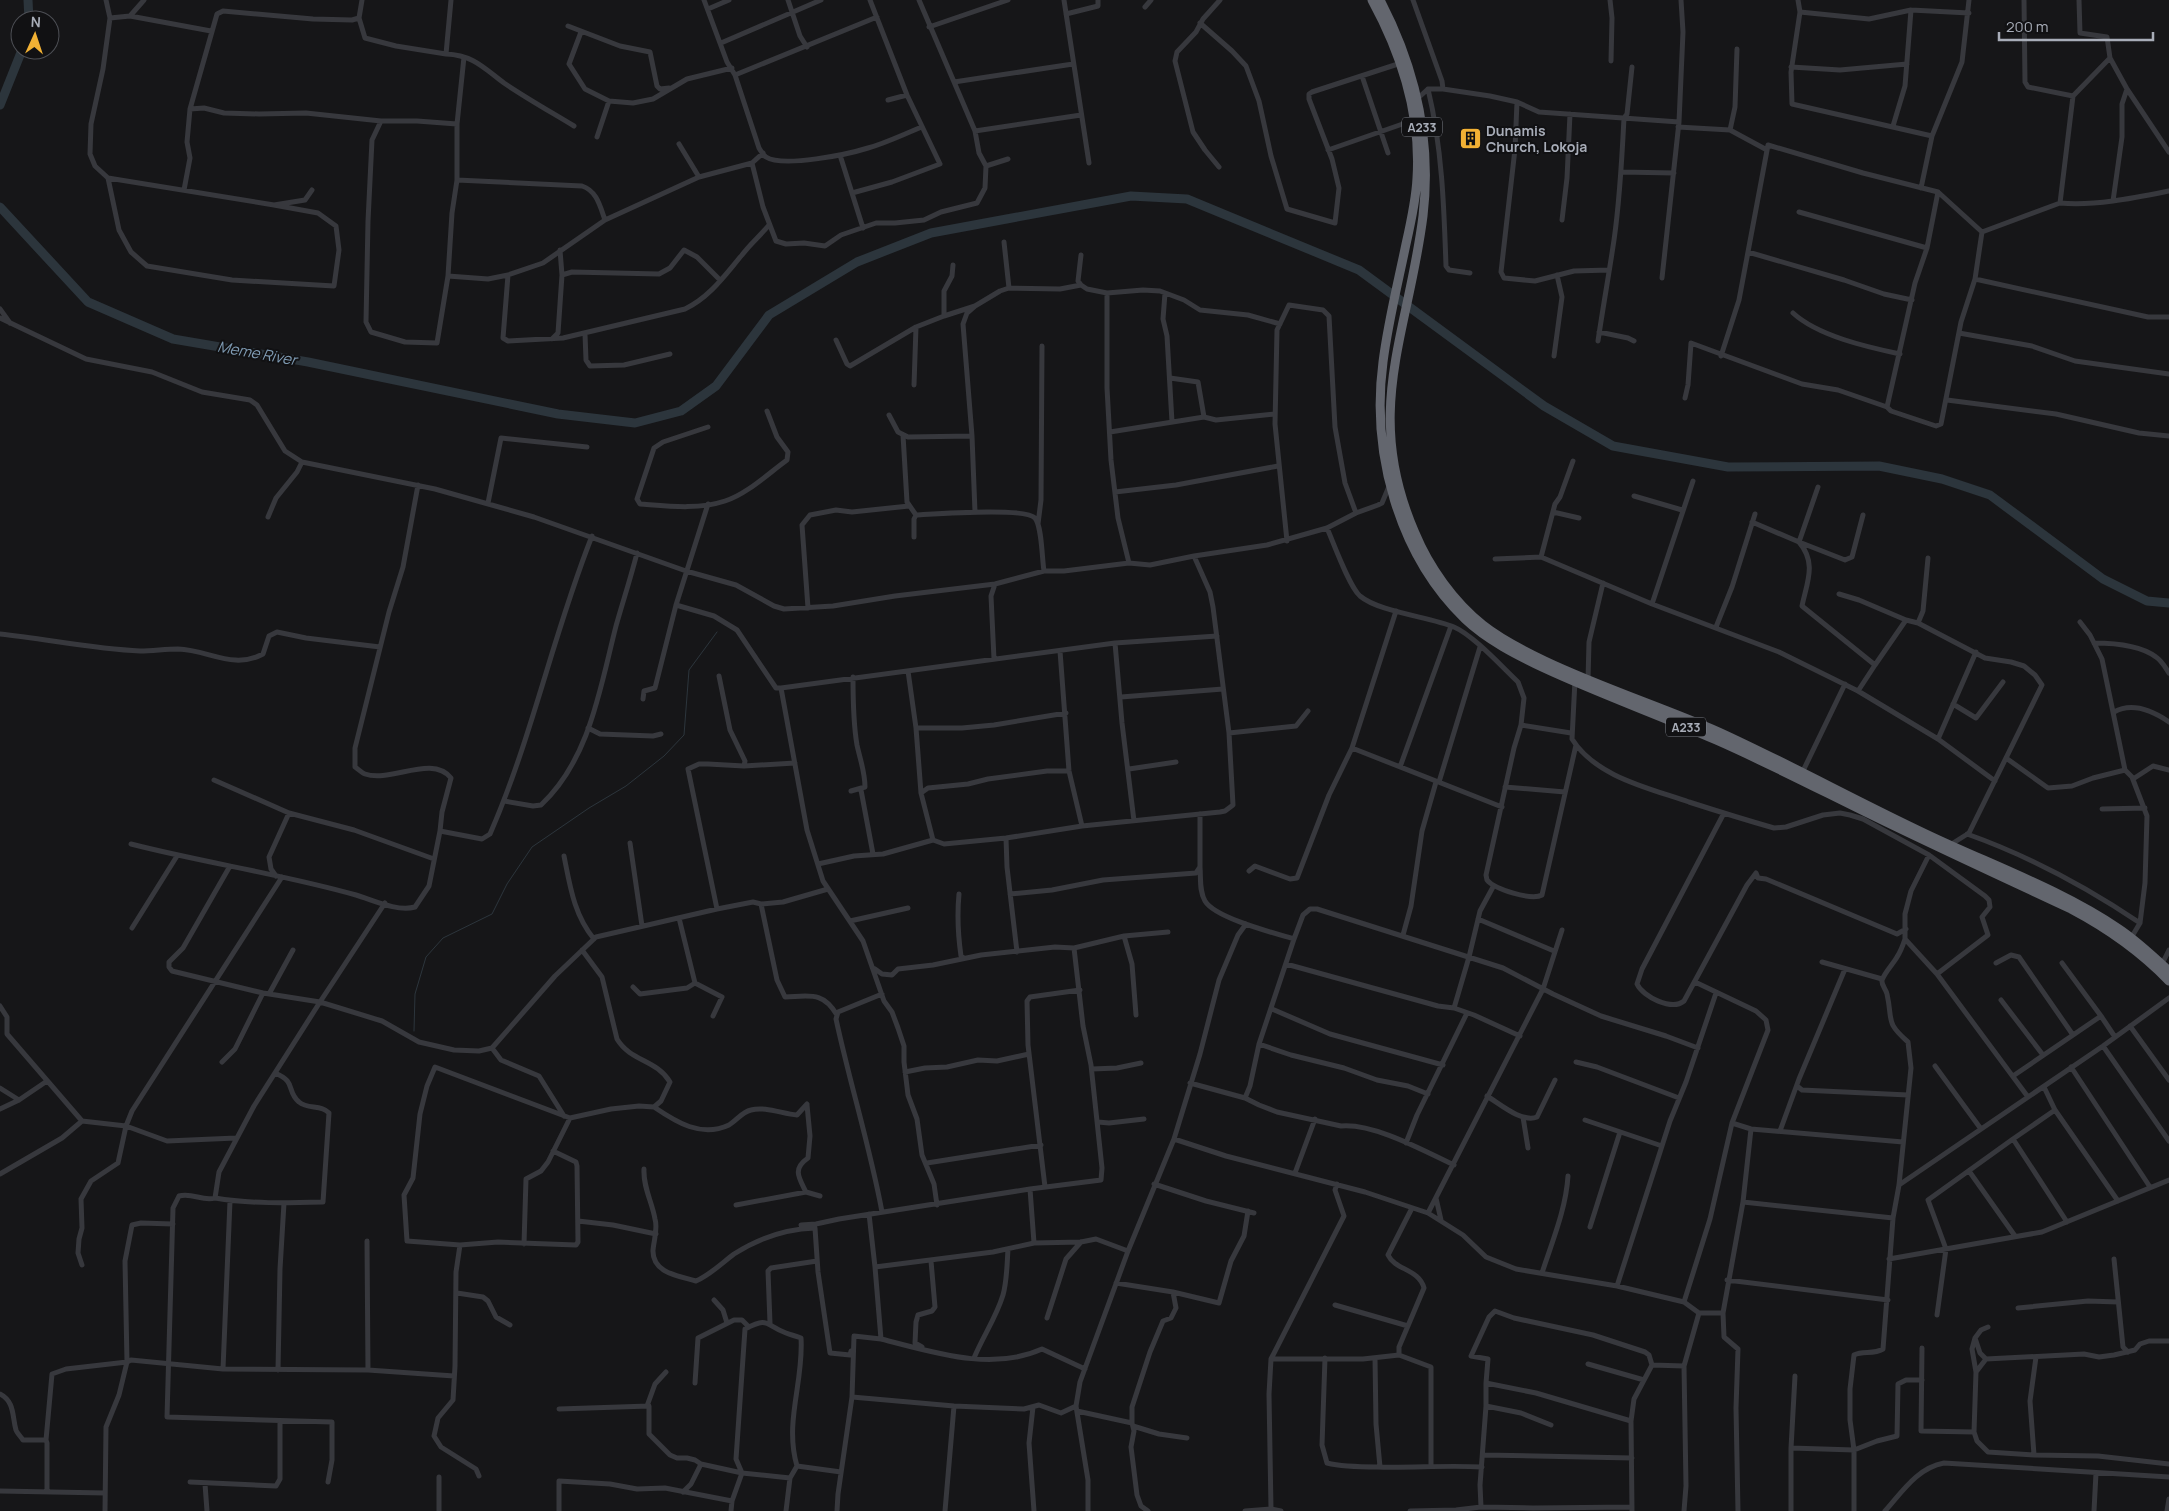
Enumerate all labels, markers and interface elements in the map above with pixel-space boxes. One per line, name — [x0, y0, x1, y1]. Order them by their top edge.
north arrow — [10, 10, 60, 60]
scale bar — [1999, 10, 2153, 42]
text: N — [30, 12, 41, 31]
text: 200 m — [2006, 16, 2049, 37]
road number: A233 — [1402, 118, 1442, 136]
place label: Dunamis Church, Lokoja — [1486, 121, 1587, 156]
building icon: Dunamis Church, Lokoja — [1458, 126, 1482, 150]
water label: Meme River — [216, 336, 301, 371]
road number: A233 — [1666, 718, 1706, 736]

